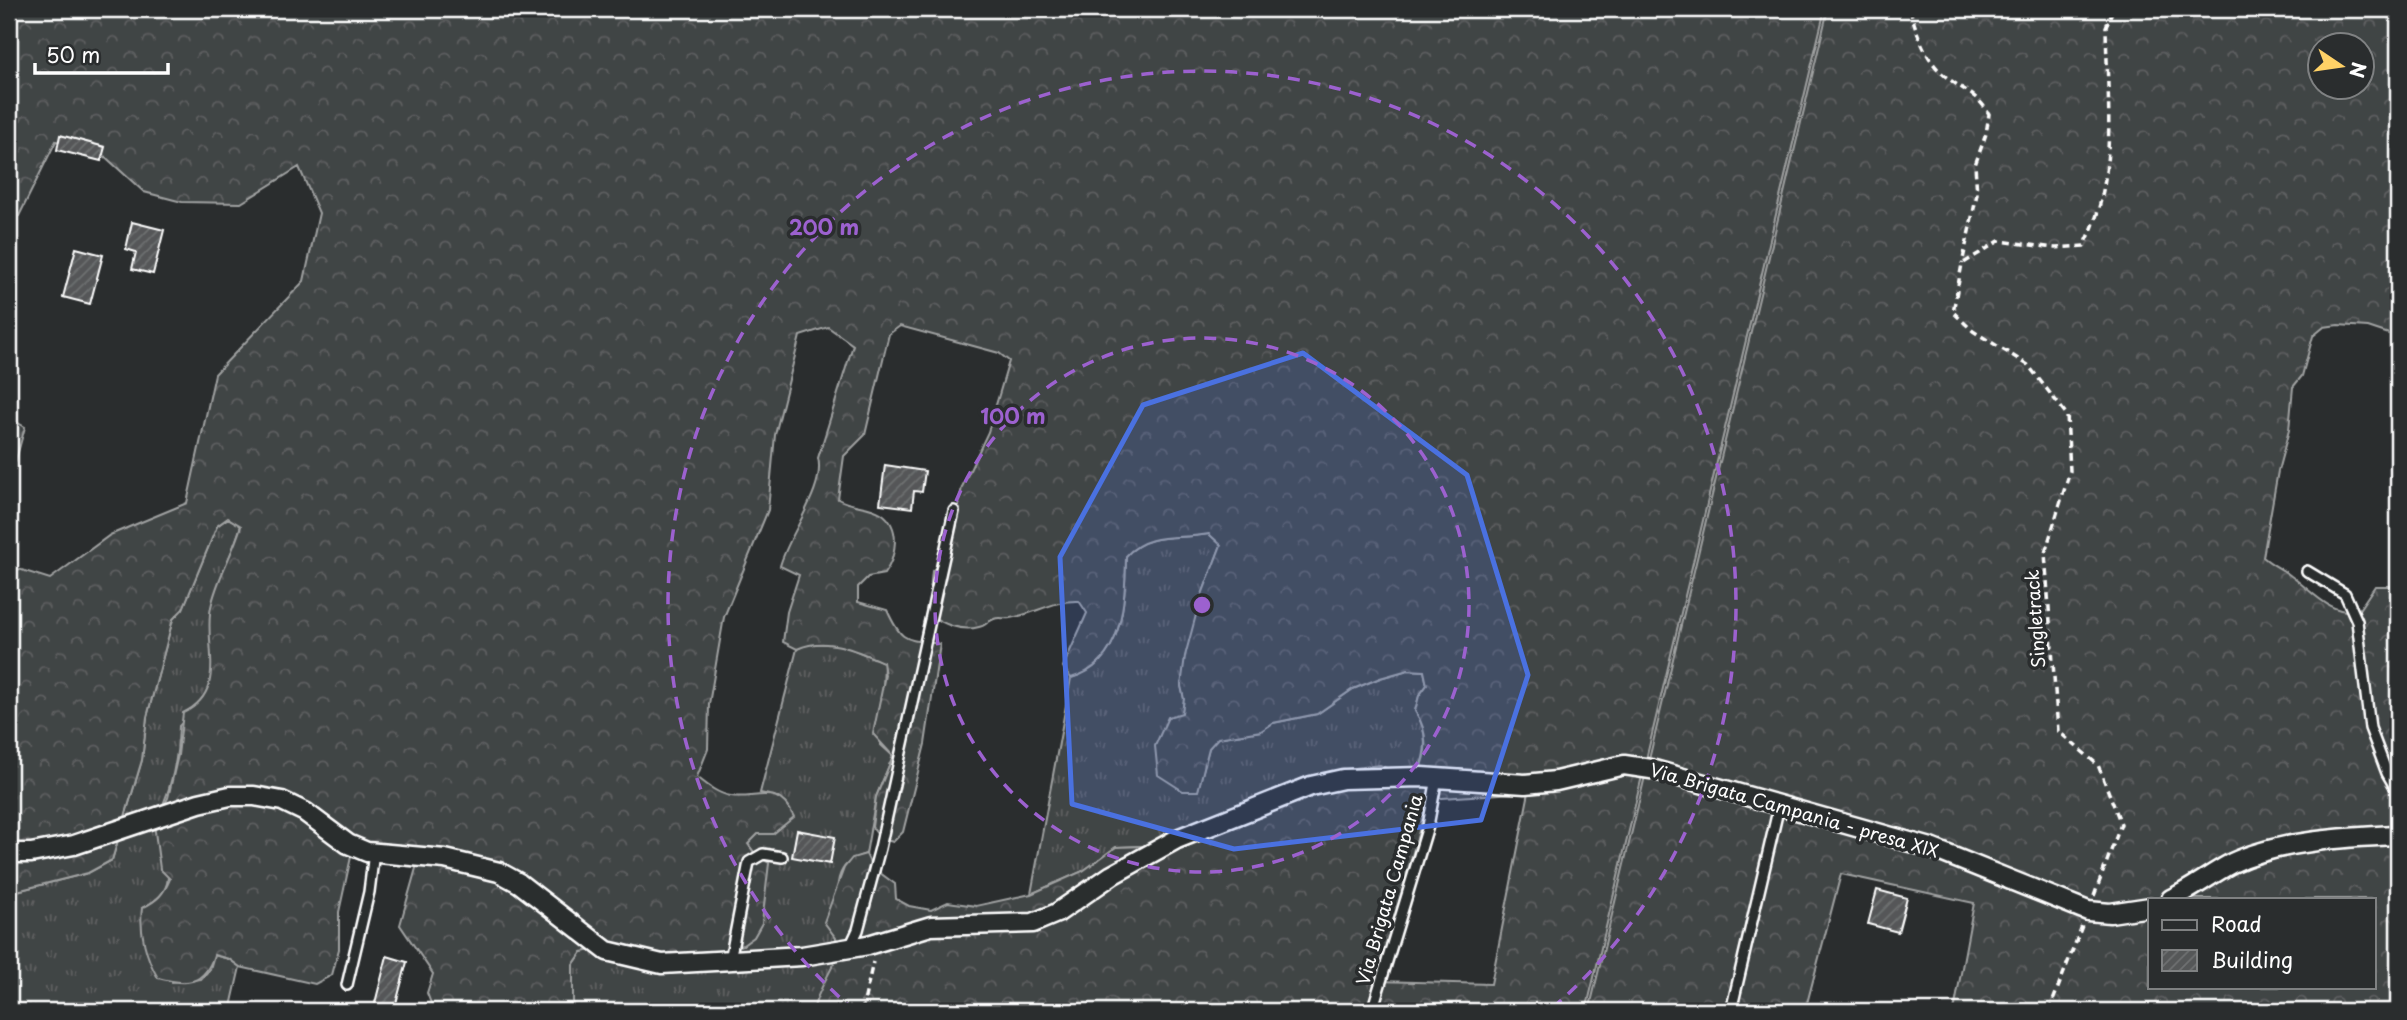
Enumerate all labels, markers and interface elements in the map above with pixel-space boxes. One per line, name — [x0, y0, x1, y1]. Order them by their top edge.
scale bar — [35, 32, 168, 76]
north arrow — [2306, 32, 2376, 102]
text: 50 m — [46, 38, 100, 70]
text: N — [2343, 60, 2374, 81]
text: 200 m — [789, 210, 859, 242]
text: 100 m — [980, 399, 1046, 431]
street label: Singletrack — [2018, 569, 2051, 669]
centre of rings — [1190, 593, 1214, 617]
street label: Via Brigata Campania - presa XIX — [1647, 755, 1942, 864]
street label: Via Brigata Campania — [1348, 791, 1429, 988]
legend — [2148, 898, 2376, 988]
text: Road — [2211, 907, 2262, 939]
text: Building — [2211, 943, 2293, 975]

